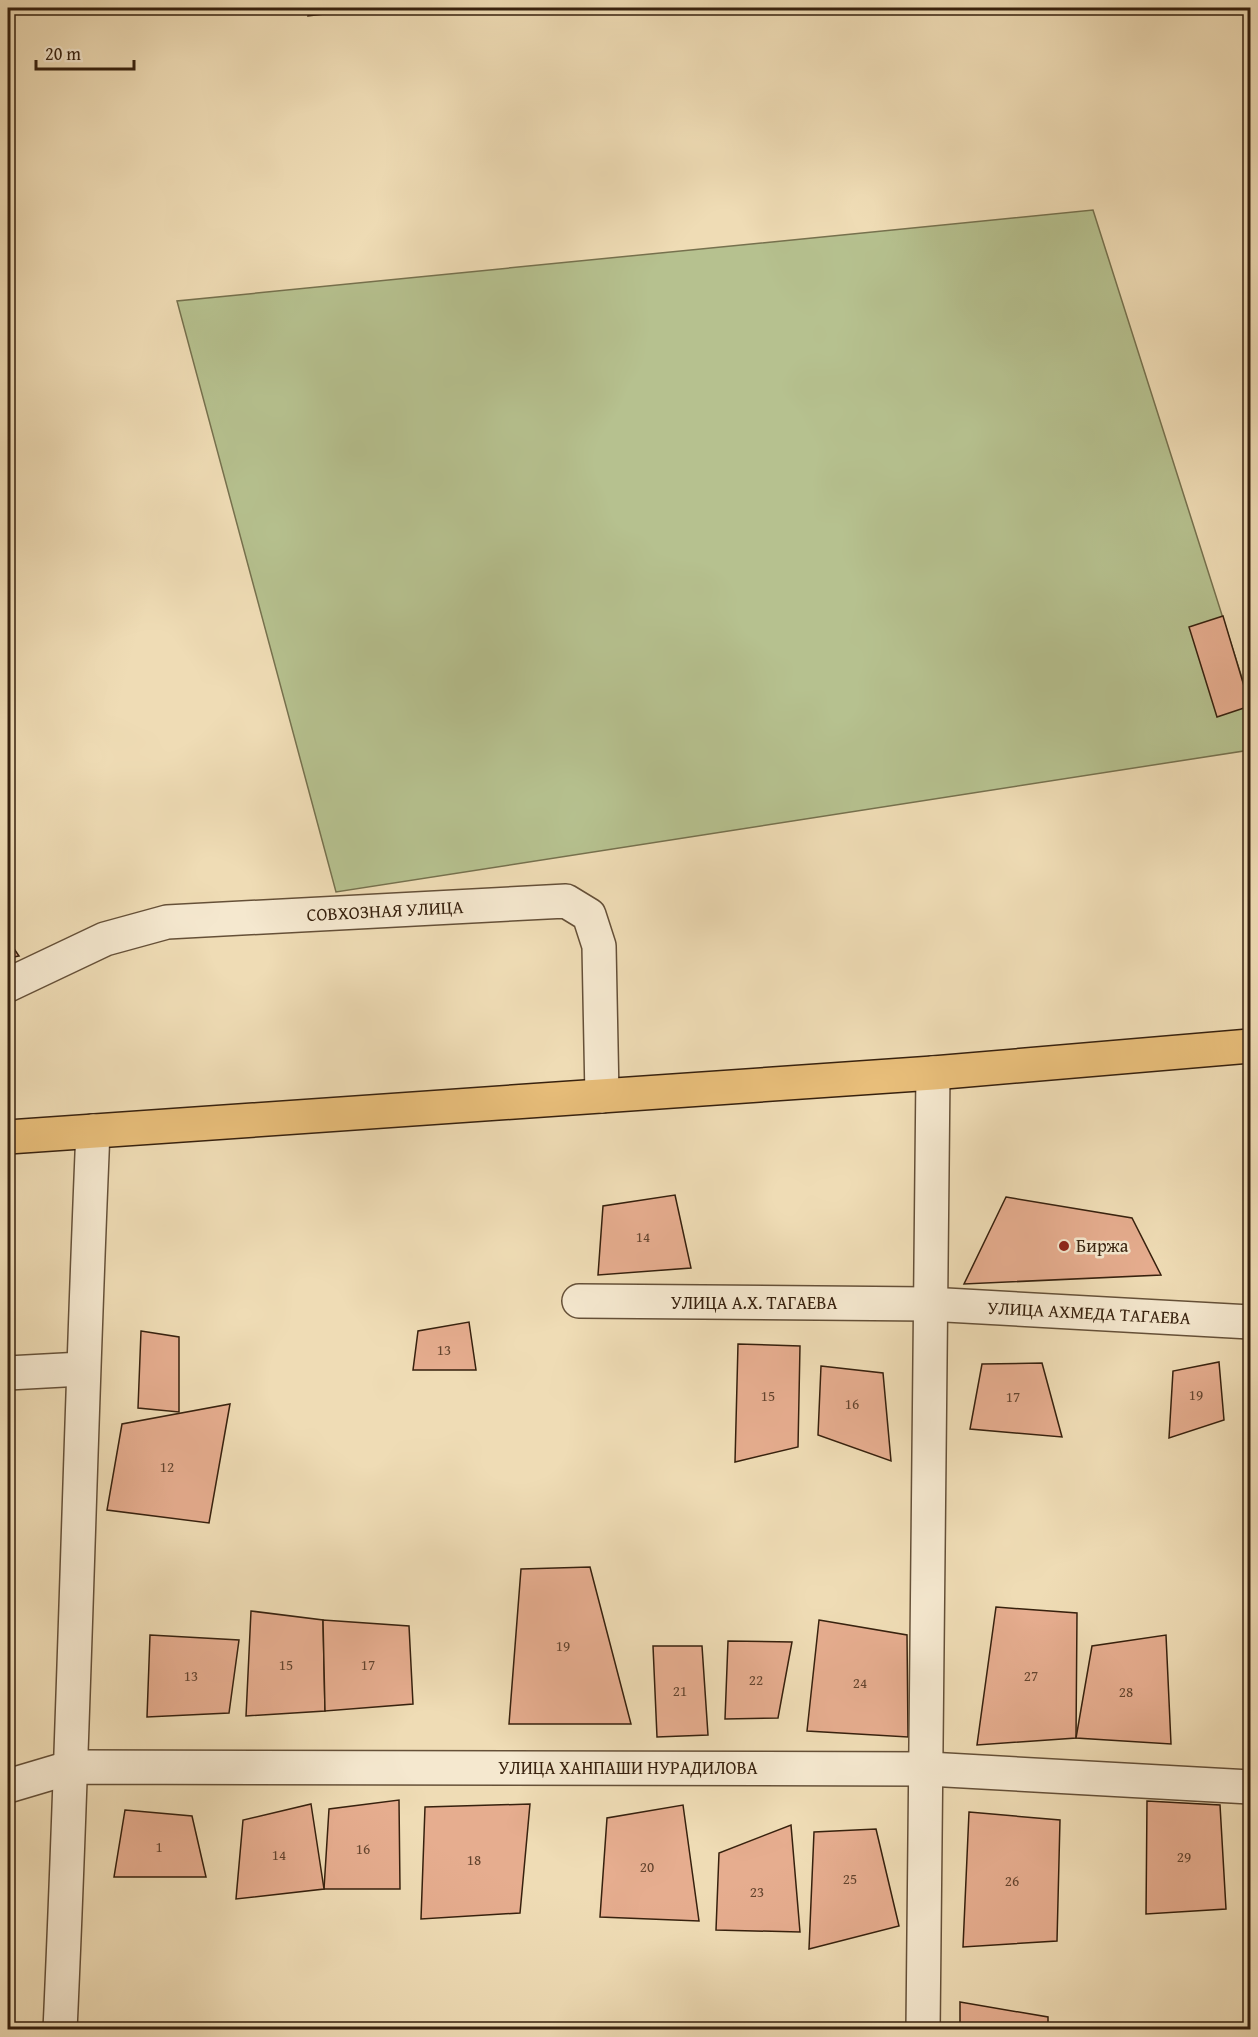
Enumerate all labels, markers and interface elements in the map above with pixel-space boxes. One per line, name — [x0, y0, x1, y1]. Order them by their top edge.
scale bar — [36, 33, 134, 71]
text: 20 m — [45, 40, 81, 67]
street label: СОВХОЗНАЯ УЛИЦА — [306, 893, 464, 928]
house number: 14 — [636, 1226, 650, 1247]
place label: Биржа — [1076, 1232, 1129, 1259]
marker: Биржа — [1057, 1239, 1071, 1253]
street label: УЛИЦА А.Х. ТАГАЕВА — [671, 1289, 837, 1316]
street label: УЛИЦА АХМЕДА ТАГАЕВА — [987, 1294, 1191, 1331]
house number: 13 — [437, 1339, 451, 1360]
house number: 19 — [1189, 1384, 1203, 1405]
house number: 15 — [761, 1385, 775, 1406]
house number: 17 — [1006, 1386, 1020, 1407]
house number: 16 — [845, 1393, 859, 1414]
house number: 12 — [160, 1456, 174, 1477]
house number: 19 — [556, 1635, 570, 1656]
house number: 15 — [279, 1654, 293, 1675]
house number: 17 — [361, 1654, 375, 1675]
house number: 13 — [184, 1665, 198, 1686]
house number: 27 — [1024, 1665, 1038, 1686]
house number: 22 — [749, 1669, 763, 1690]
house number: 24 — [853, 1672, 867, 1693]
house number: 21 — [673, 1680, 687, 1701]
house number: 28 — [1119, 1681, 1133, 1702]
street label: УЛИЦА ХАНПАШИ НУРАДИЛОВА — [498, 1754, 758, 1781]
house number: 1 — [155, 1836, 163, 1857]
house number: 16 — [356, 1838, 370, 1859]
house number: 14 — [272, 1844, 286, 1865]
house number: 29 — [1177, 1846, 1191, 1867]
house number: 18 — [467, 1849, 481, 1870]
house number: 20 — [640, 1856, 654, 1877]
house number: 25 — [843, 1868, 857, 1889]
house number: 26 — [1005, 1870, 1019, 1891]
house number: 23 — [750, 1881, 764, 1902]

